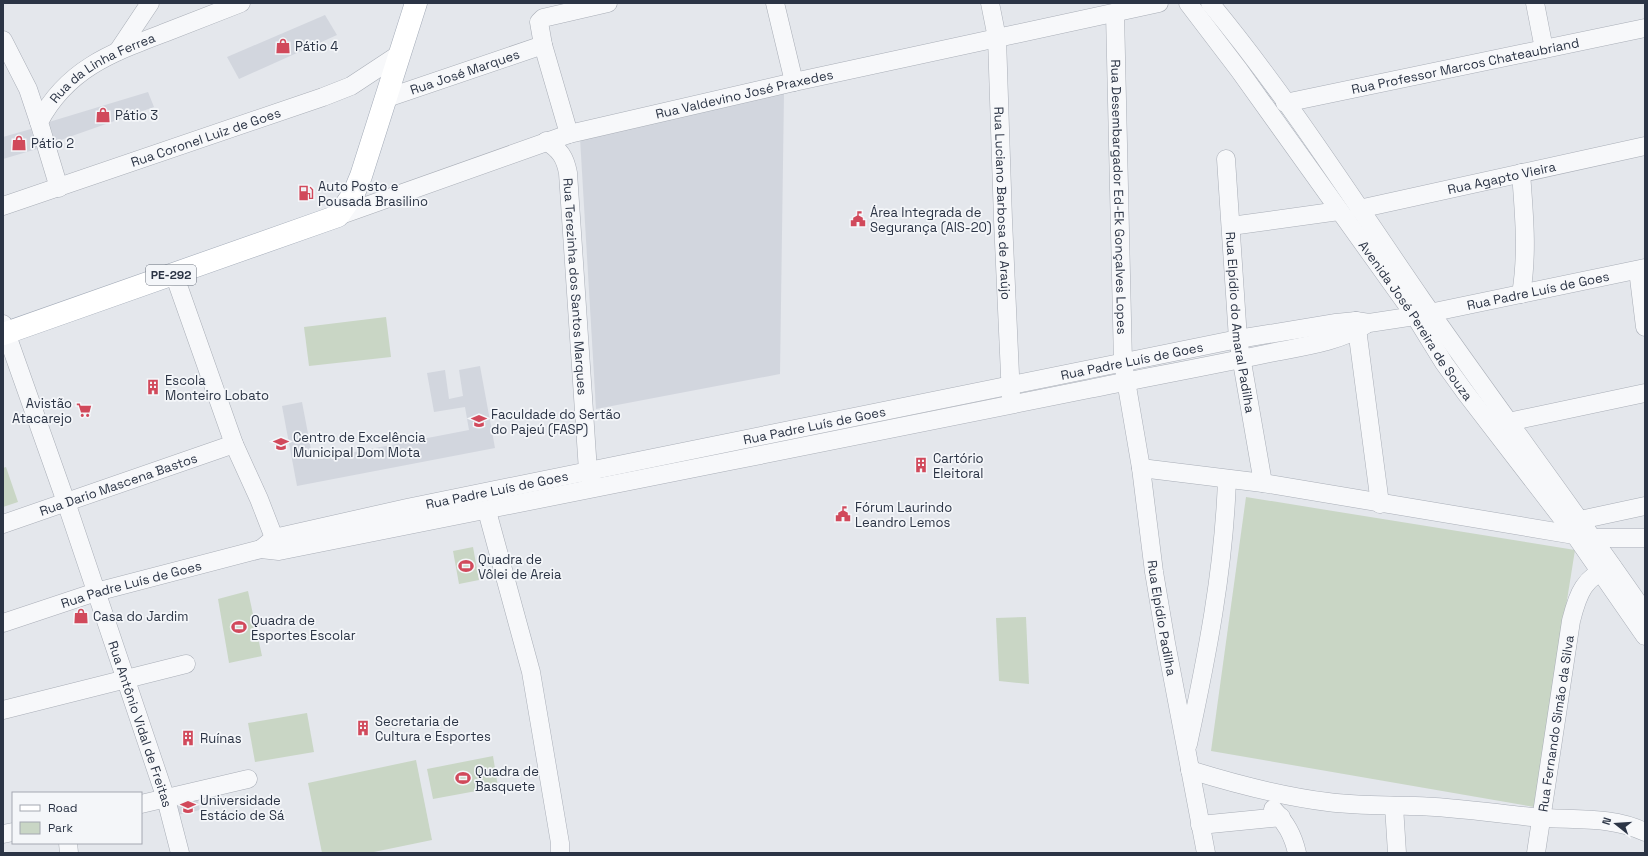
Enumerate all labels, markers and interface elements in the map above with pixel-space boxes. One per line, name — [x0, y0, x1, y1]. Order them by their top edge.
street label: Rua da Linha Ferrea — [46, 29, 158, 107]
street label: Rua Professor Marcos Chateaubriand — [1350, 34, 1581, 98]
shop icon: Pátio 4 — [274, 37, 292, 55]
place label: Pátio 4 — [295, 38, 338, 55]
street label: Rua José Marques — [408, 46, 522, 99]
street label: Rua Desembargador Ed-Ek Gonçalves Lopes — [1107, 59, 1130, 335]
street label: Rua Valdevino José Praxedes — [654, 66, 835, 123]
street label: Rua Coronel Luiz de Goes — [129, 104, 283, 171]
shop icon: Pátio 3 — [94, 106, 112, 124]
street label: Rua Luciano Barbosa de Araújo — [990, 106, 1015, 300]
place label: Pátio 3 — [115, 107, 158, 124]
shop icon: Pátio 2 — [10, 134, 28, 152]
place label: Pátio 2 — [31, 135, 74, 152]
street label: Rua Agapto Vieira — [1446, 158, 1558, 198]
street label: Rua Terezinha dos Santos Marques — [559, 177, 591, 396]
place label: Auto Posto e Pousada Brasilino — [318, 178, 428, 210]
fuel station icon: Auto Posto e Pousada Brasilino — [297, 184, 315, 202]
place label: Área Integrada de Segurança (AIS-20) — [870, 204, 992, 236]
public building icon: Área Integrada de Segurança (AIS-20) — [849, 210, 867, 228]
street label: Rua Elpídio do Amaral Padilha — [1222, 231, 1259, 415]
street label: Avenida José Pereira de Souza — [1355, 238, 1477, 405]
road number: PE-292 — [146, 265, 196, 285]
street label: Rua Padre Luís de Goes — [1465, 268, 1611, 314]
street label: Rua Padre Luís de Goes — [1059, 338, 1205, 384]
place label: Escola Monteiro Lobato — [165, 372, 269, 404]
building icon: Escola Monteiro Lobato — [144, 378, 162, 396]
place label: Avistão Atacarejo — [12, 395, 72, 427]
supermarket icon: Avistão Atacarejo — [75, 401, 93, 419]
street label: Rua Padre Luís de Goes — [742, 403, 887, 448]
place label: Faculdade do Sertão do Pajeú (FASP) — [491, 406, 621, 438]
school or university icon: Faculdade do Sertão do Pajeú (FASP) — [470, 412, 488, 430]
place label: Centro de Excelência Municipal Dom Mota — [293, 429, 426, 461]
school or university icon: Centro de Excelência Municipal Dom Mota — [272, 435, 290, 453]
street label: Rua Dario Mascena Bastos — [37, 449, 200, 520]
place label: Cartório Eleitoral — [933, 450, 984, 482]
building icon: Cartório Eleitoral — [912, 456, 930, 474]
street label: Rua Padre Luís de Goes — [424, 467, 570, 513]
place label: Fórum Laurindo Leandro Lemos — [855, 499, 952, 531]
public building icon: Fórum Laurindo Leandro Lemos — [834, 505, 852, 523]
place label: Quadra de Vôlei de Areia — [478, 551, 562, 583]
street label: Rua Padre Luís de Goes — [59, 557, 203, 612]
sports icon: Quadra de Vôlei de Areia — [457, 557, 475, 575]
street label: Rua Elpídio Padilha — [1144, 559, 1180, 678]
shop icon: Casa do Jardim — [72, 607, 90, 625]
place label: Casa do Jardim — [93, 608, 188, 625]
place label: Quadra de Esportes Escolar — [251, 612, 356, 644]
sports icon: Quadra de Esportes Escolar — [230, 618, 248, 636]
street label: Rua Fernando Simão da Silva — [1534, 633, 1578, 813]
street label: Rua Antônio Vidal de Freitas — [104, 638, 176, 809]
place label: Secretaria de Cultura e Esportes — [375, 713, 491, 745]
building icon: Secretaria de Cultura e Esportes — [354, 719, 372, 737]
building icon: Ruínas — [179, 729, 197, 747]
place label: Ruínas — [200, 730, 242, 747]
place label: Quadra de Basquete — [475, 763, 539, 795]
sports icon: Quadra de Basquete — [454, 769, 472, 787]
legend — [12, 792, 142, 844]
place label: Universidade Estácio de Sá — [200, 792, 285, 824]
school or university icon: Universidade Estácio de Sá — [179, 798, 197, 816]
text: Road — [48, 800, 77, 816]
north arrow — [1596, 804, 1636, 844]
text: N — [1599, 816, 1614, 827]
text: Park — [48, 820, 73, 836]

